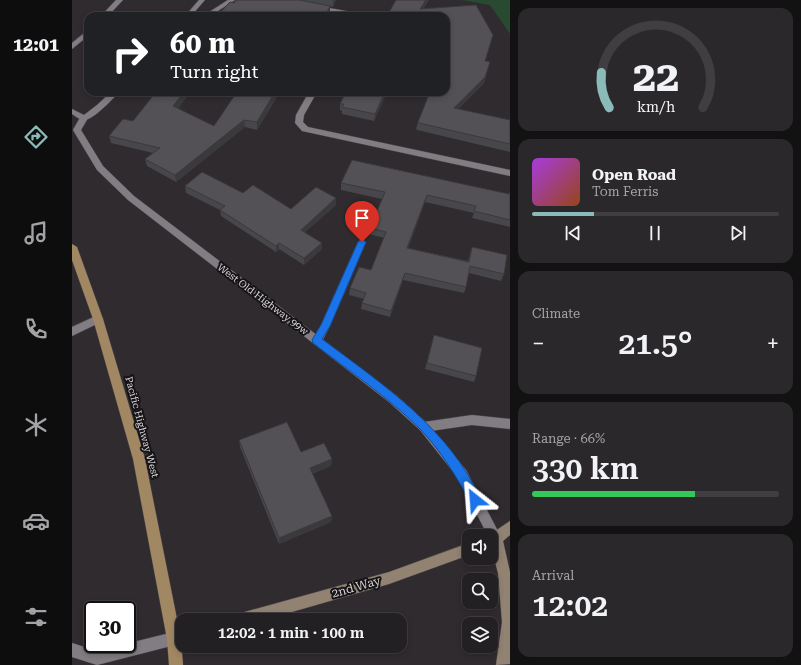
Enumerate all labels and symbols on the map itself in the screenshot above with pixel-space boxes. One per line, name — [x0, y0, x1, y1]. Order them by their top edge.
pin — [345, 201, 379, 242]
street label: West Old Highway 99w — [215, 261, 311, 337]
street label: Pacific Highway West — [123, 375, 161, 479]
position arrow — [454, 479, 496, 521]
street label: 2nd Way — [330, 573, 383, 601]
speed limit sign: 30 — [84, 601, 136, 653]

